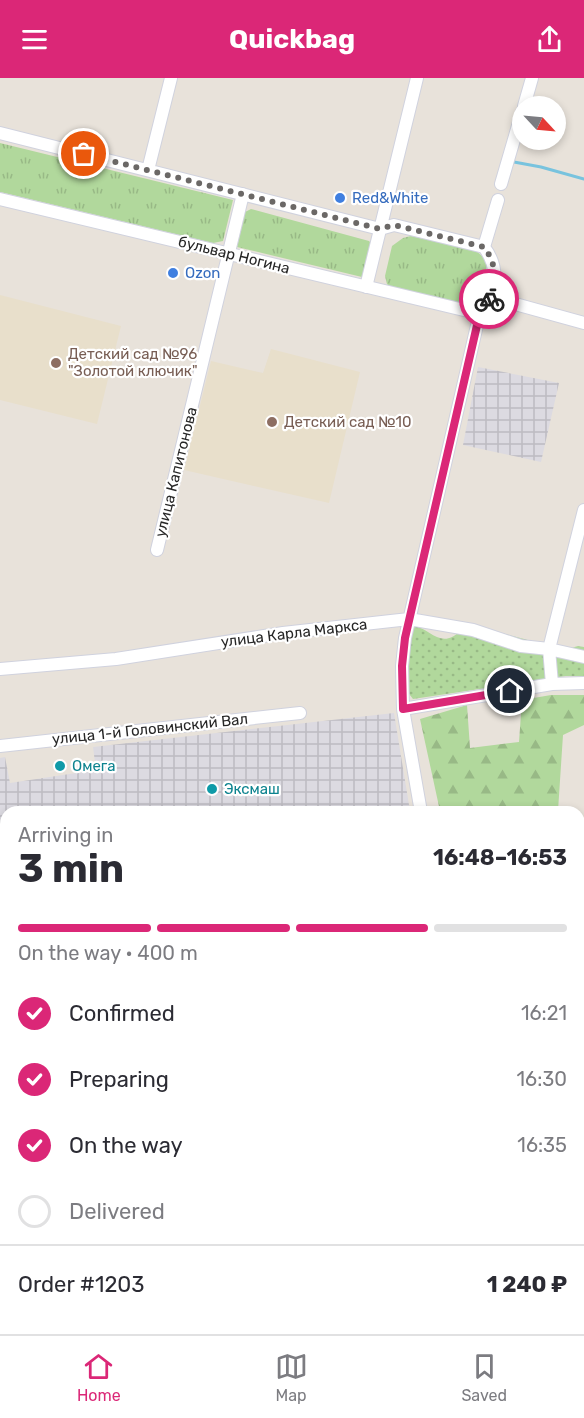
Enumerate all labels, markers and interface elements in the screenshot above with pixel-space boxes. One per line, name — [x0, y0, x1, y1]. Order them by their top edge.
icon: menu — [18, 23, 51, 56]
text: Quickbag — [229, 23, 355, 55]
icon: share — [533, 23, 566, 56]
north arrow — [512, 96, 566, 150]
map controls — [512, 96, 566, 150]
pin — [58, 128, 109, 179]
icon: bag — [67, 137, 100, 170]
place label: Red&White — [352, 189, 428, 207]
marker: Red&White — [333, 191, 347, 205]
street label: бульвар Ногина — [176, 232, 292, 278]
place label: Ozon — [185, 264, 220, 282]
marker: Ozon — [166, 266, 180, 280]
courier — [459, 269, 519, 329]
icon: bike — [473, 283, 506, 316]
place label: Детский сад №96 "Золотой ключик" — [68, 345, 198, 380]
marker: Детский сад №96 "Золотой ключик" — [49, 356, 63, 370]
street label: улица Капитонова — [151, 405, 201, 539]
place label: Детский сад №10 — [284, 413, 412, 431]
marker: Детский сад №10 — [265, 415, 279, 429]
street label: улица Карла Маркса — [220, 615, 368, 651]
pin — [484, 665, 535, 716]
icon: home — [493, 674, 526, 707]
street label: улица 1-й Головинский Вал — [51, 710, 249, 748]
place label: Омега — [72, 757, 116, 775]
marker: Омега — [53, 759, 67, 773]
place label: Эксмаш — [224, 780, 280, 798]
marker: Эксмаш — [205, 782, 219, 796]
text: Arriving in — [18, 823, 113, 847]
text: 16:48–16:53 — [433, 844, 567, 871]
text: 3 min — [18, 846, 124, 892]
text: On the way · 400 m — [18, 941, 198, 965]
icon: check — [18, 997, 51, 1030]
text: Confirmed — [69, 1000, 175, 1027]
text: 16:21 — [521, 1001, 567, 1025]
icon: check — [18, 1063, 51, 1096]
text: Preparing — [69, 1066, 169, 1093]
text: 16:30 — [517, 1067, 567, 1091]
icon: check — [18, 1129, 51, 1162]
text: On the way — [69, 1132, 183, 1159]
text: 16:35 — [517, 1133, 567, 1157]
text: Delivered — [69, 1198, 165, 1225]
text: Order #1203 — [18, 1271, 145, 1298]
text: 1 240 ₽ — [487, 1271, 567, 1298]
tab: Home — [77, 1350, 121, 1405]
tab: Map — [275, 1350, 308, 1405]
tab: Saved — [461, 1350, 507, 1405]

